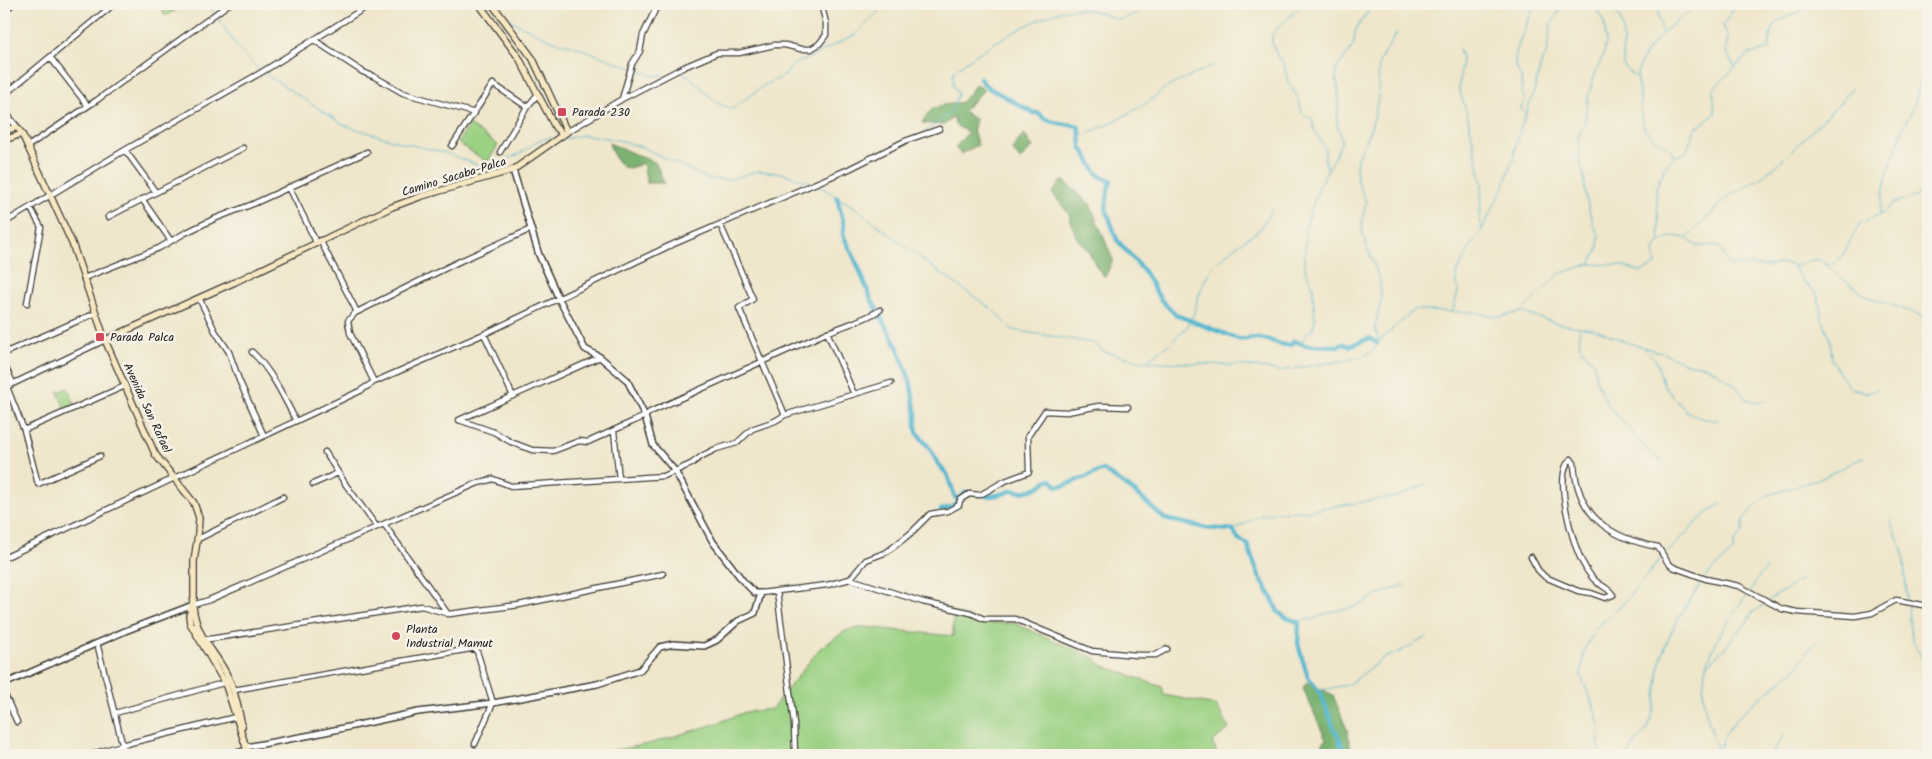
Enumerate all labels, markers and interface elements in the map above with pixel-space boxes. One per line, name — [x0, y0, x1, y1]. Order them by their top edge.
place label: Parada 230 — [572, 103, 630, 122]
marker: Parada 230 — [556, 106, 568, 118]
street label: Camino Sacaba-Palca — [399, 152, 509, 202]
place label: Parada Palca — [110, 328, 175, 347]
marker: Parada Palca — [94, 331, 106, 343]
street label: Avenida San Rafael — [118, 360, 176, 456]
place label: Planta Industrial Mamut — [406, 620, 493, 653]
marker: Planta Industrial Mamut — [390, 630, 402, 642]

